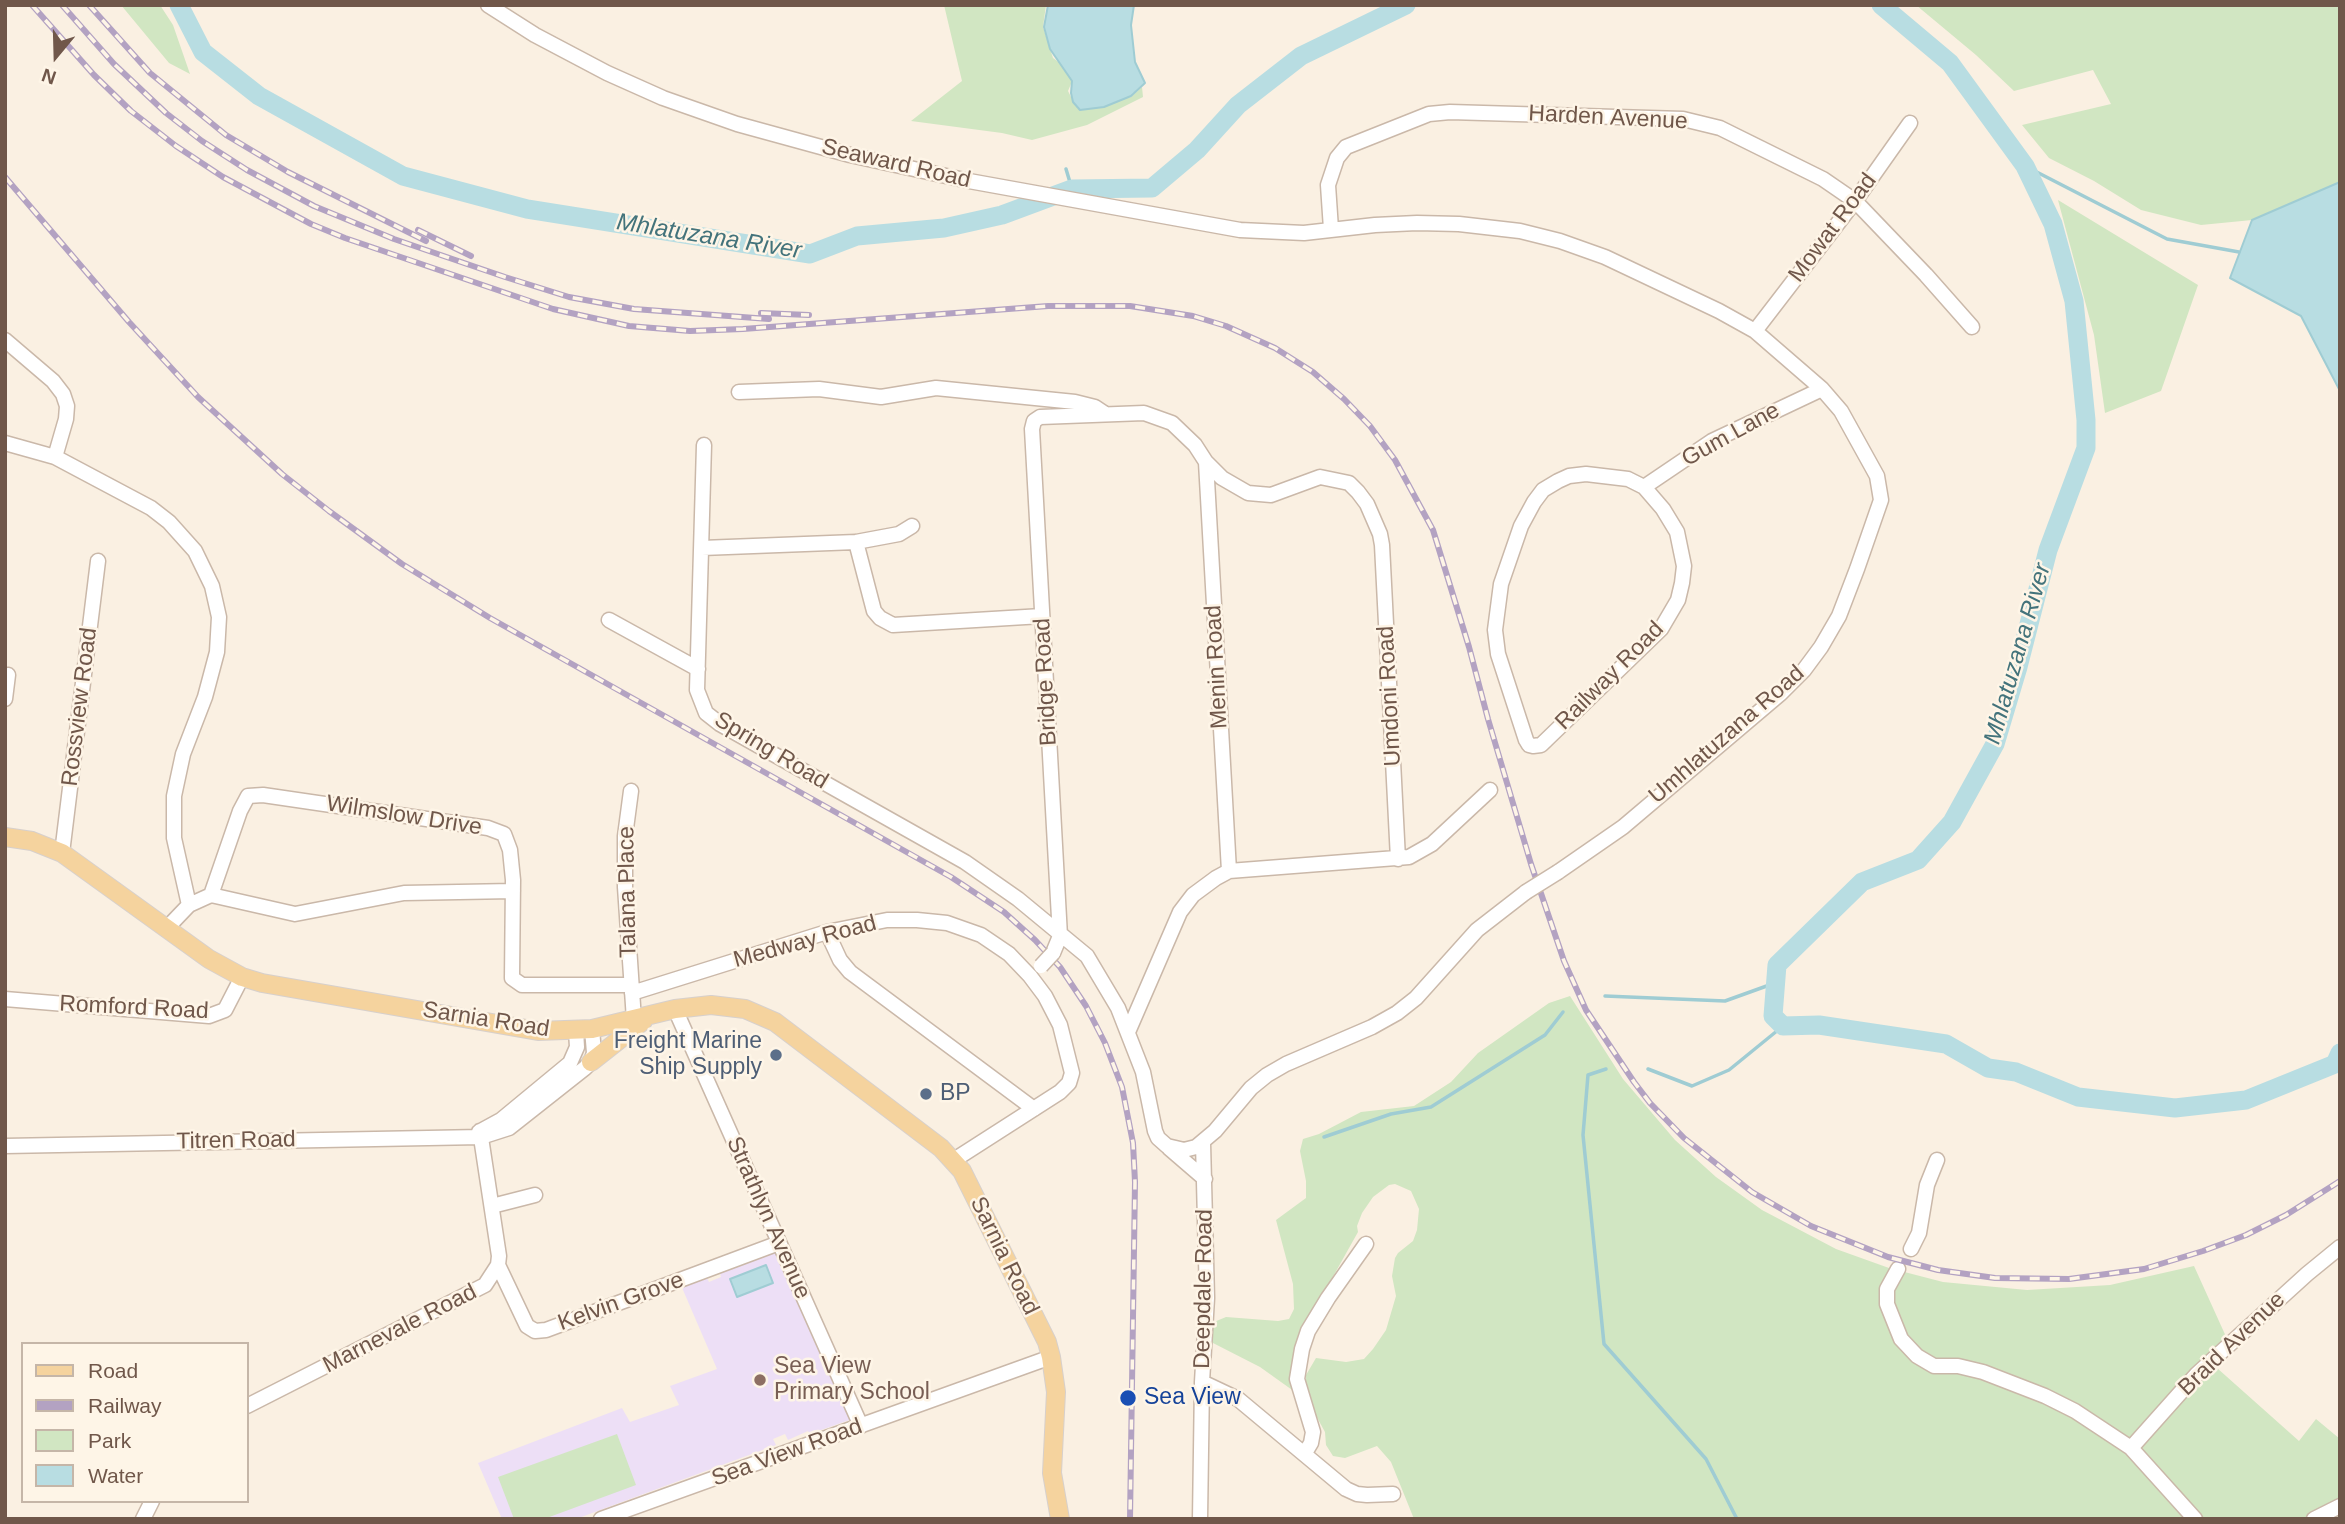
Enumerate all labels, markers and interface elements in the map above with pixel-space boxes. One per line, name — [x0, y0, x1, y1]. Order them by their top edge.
north arrow — [21, 21, 91, 91]
text: N — [39, 64, 59, 88]
street label: Harden Avenue — [1528, 100, 1688, 136]
street label: Seaward Road — [819, 133, 973, 195]
street label: Mowat Road — [1783, 168, 1883, 288]
water label: Mhlatuzana River — [615, 208, 803, 266]
street label: Gum Lane — [1677, 397, 1785, 473]
water label: Mhlatuzana River — [1978, 560, 2058, 748]
street label: Menin Road — [1200, 604, 1234, 730]
street label: Railway Road — [1550, 616, 1670, 736]
street label: Bridge Road — [1029, 617, 1063, 747]
street label: Umdoni Road — [1373, 625, 1407, 767]
street label: Rossview Road — [57, 626, 103, 788]
street label: Umhlatuzana Road — [1644, 660, 1810, 810]
street label: Spring Road — [709, 706, 833, 796]
street label: Wilmslow Drive — [324, 790, 484, 842]
street label: Talana Place — [613, 826, 643, 958]
street label: Medway Road — [730, 910, 880, 974]
street label: Romford Road — [59, 990, 209, 1026]
street label: Sarnia Road — [421, 996, 551, 1044]
place label: Freight Marine Ship Supply — [614, 1028, 762, 1082]
marker: Freight Marine Ship Supply — [768, 1047, 784, 1063]
place label: BP — [940, 1080, 971, 1108]
marker: BP — [918, 1086, 934, 1102]
street label: Titren Road — [176, 1126, 296, 1156]
street label: Strathlyn Avenue — [720, 1133, 816, 1303]
street label: Sarnia Road — [964, 1192, 1044, 1320]
street label: Deepdale Road — [1189, 1209, 1219, 1369]
street label: Kelvin Grove — [554, 1267, 688, 1337]
street label: Marnevale Road — [319, 1278, 481, 1380]
street label: Braid Avenue — [2173, 1286, 2291, 1402]
legend — [21, 1342, 248, 1503]
place label: Sea View Primary School — [774, 1353, 930, 1407]
text: Road — [88, 1359, 138, 1382]
marker: Sea View Primary School — [752, 1372, 768, 1388]
place label: Sea View — [1144, 1384, 1241, 1412]
marker: Sea View — [1118, 1388, 1138, 1408]
text: Railway — [88, 1394, 162, 1417]
street label: Sea View Road — [708, 1413, 866, 1493]
text: Park — [88, 1429, 131, 1452]
text: Water — [88, 1464, 143, 1487]

